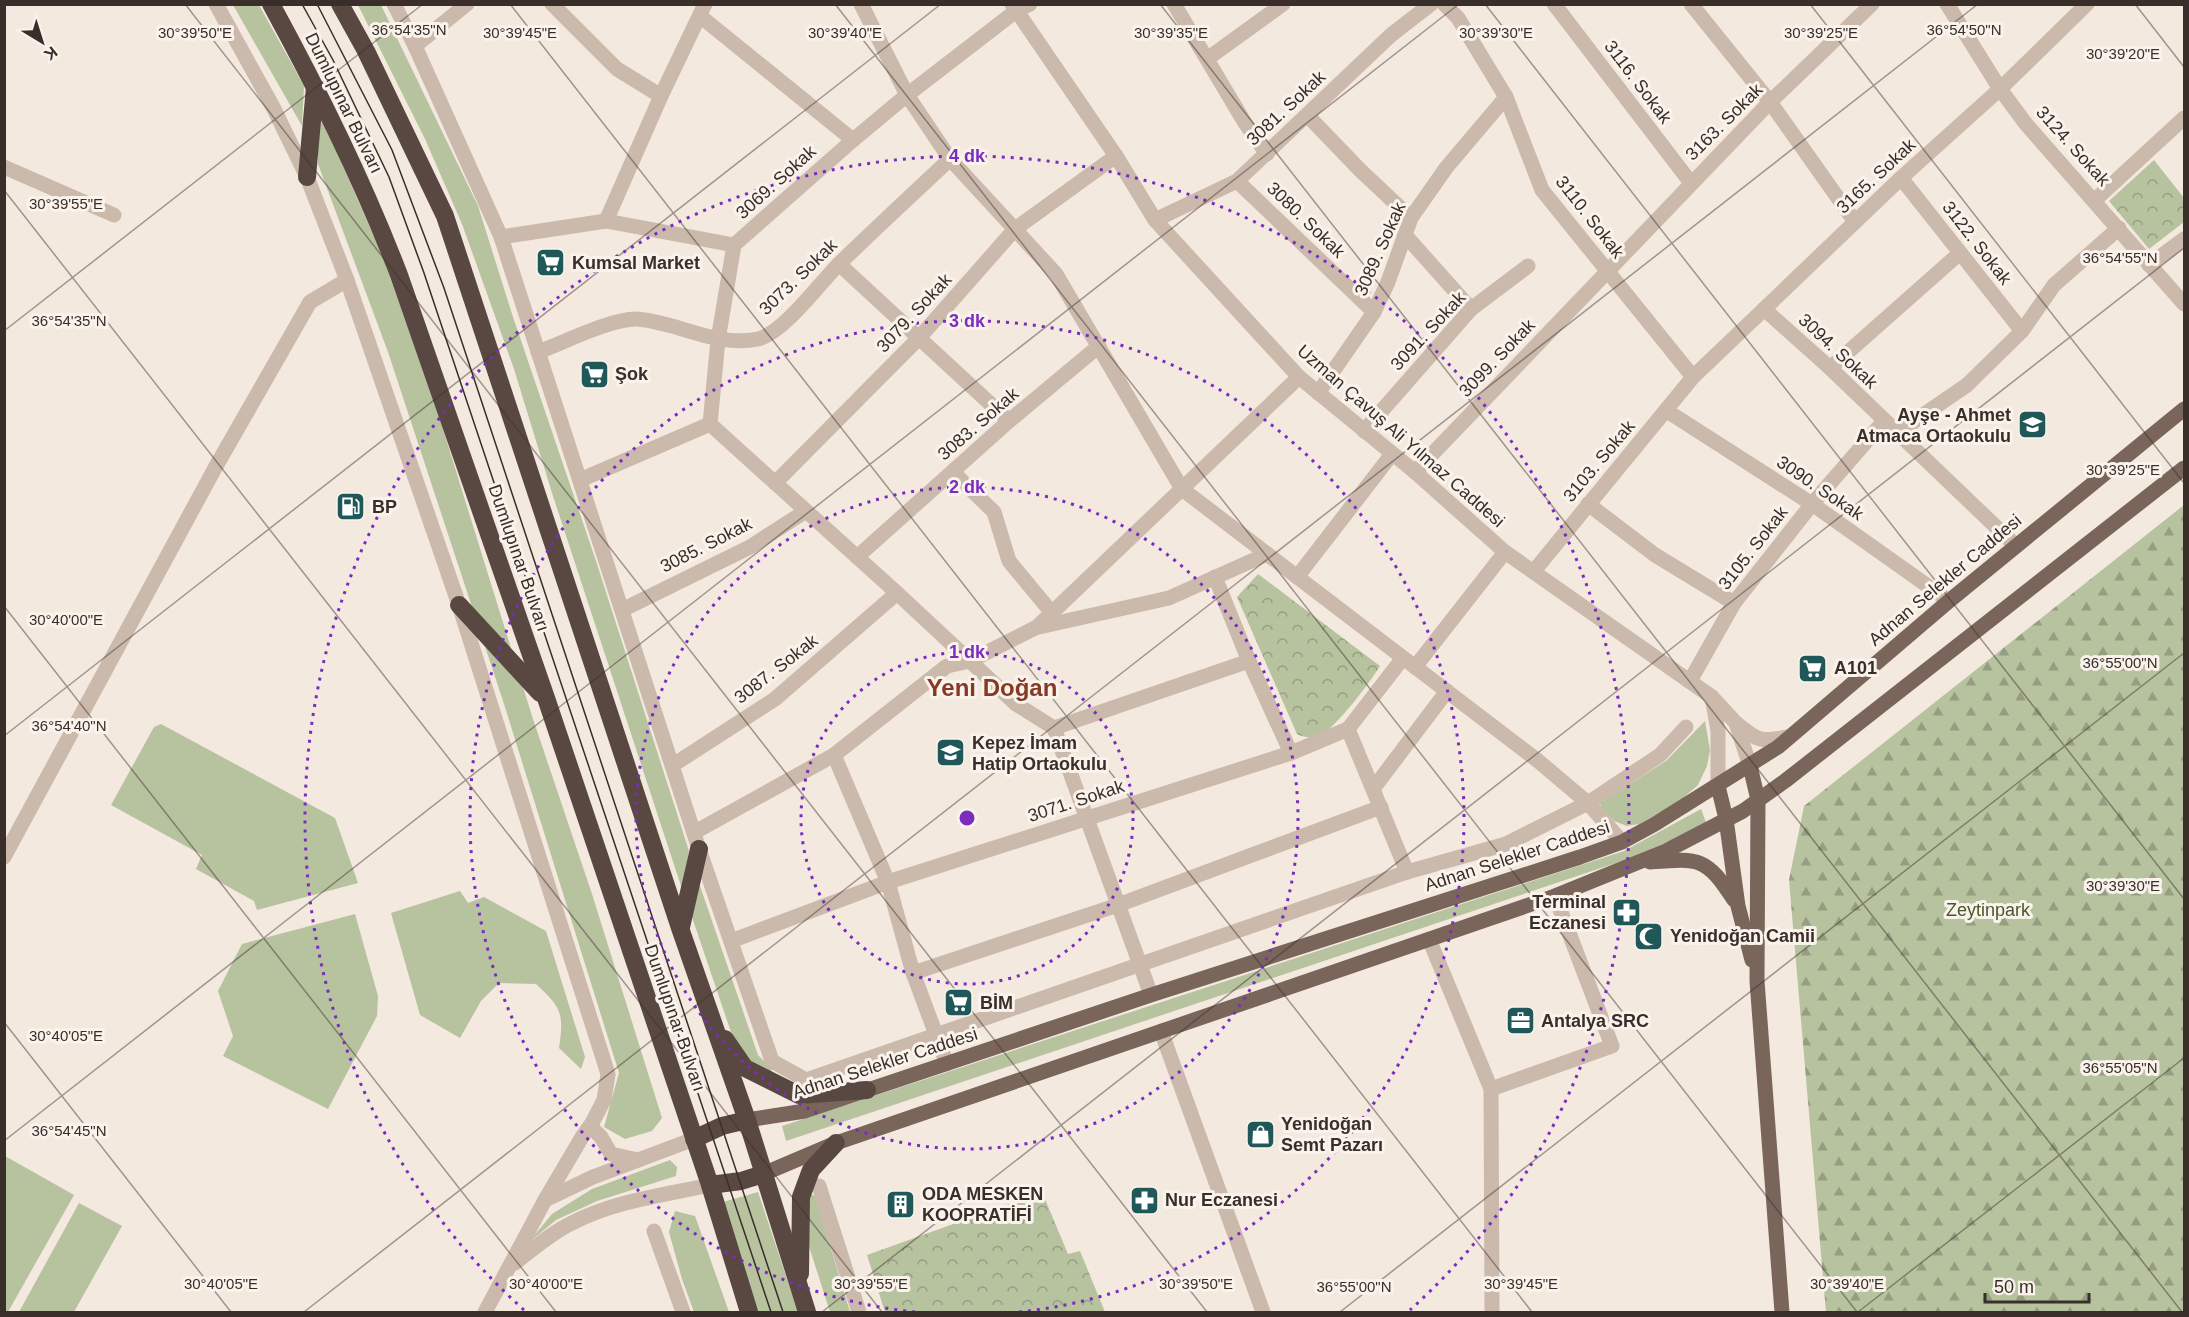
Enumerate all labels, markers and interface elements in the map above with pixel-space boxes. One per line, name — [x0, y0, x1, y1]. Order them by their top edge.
north arrow — [12, 12, 72, 72]
text: 36°54'35"N — [371, 21, 447, 38]
text: 36°54'50"N — [1926, 21, 2002, 38]
text: 30°39'50"E — [158, 24, 232, 41]
text: 30°39'45"E — [483, 24, 557, 41]
text: 30°39'40"E — [808, 24, 882, 41]
text: 30°39'35"E — [1134, 24, 1208, 41]
text: 30°39'30"E — [1459, 24, 1533, 41]
text: 30°39'25"E — [1784, 24, 1858, 41]
street label: Dumlupınar Bulvarı — [301, 29, 387, 177]
street label: 3116. Sokak — [1600, 37, 1676, 128]
text: K — [41, 43, 61, 64]
text: 30°39'20"E — [2086, 45, 2160, 62]
street label: 3081. Sokak — [1243, 66, 1330, 149]
street label: 3163. Sokak — [1682, 79, 1767, 164]
street label: 3124. Sokak — [2032, 102, 2115, 191]
street label: 3165. Sokak — [1833, 134, 1920, 217]
street label: 3069. Sokak — [732, 140, 821, 223]
text: 4 dk — [949, 146, 986, 166]
street label: 3110. Sokak — [1552, 172, 1629, 263]
street label: 3080. Sokak — [1263, 178, 1350, 263]
text: 30°39'55"E — [29, 195, 103, 212]
street label: 3122. Sokak — [1938, 197, 2016, 289]
street label: 3089. Sokak — [1351, 198, 1410, 299]
street label: 3073. Sokak — [755, 234, 842, 319]
supermarket icon: Kumsal Market — [535, 247, 567, 279]
text: 36°54'55"N — [2082, 249, 2158, 266]
place label: Kumsal Market — [572, 253, 700, 273]
street label: 3079. Sokak — [873, 269, 956, 356]
street label: 3091. Sokak — [1387, 287, 1470, 374]
street label: 3094. Sokak — [1795, 310, 1882, 393]
text: 3 dk — [949, 311, 986, 331]
text: 36°54'35"N — [31, 312, 107, 329]
street label: 3099. Sokak — [1455, 314, 1540, 401]
street label: Uzman Çavuş Ali Yılmaz Caddesi — [1293, 341, 1509, 531]
supermarket icon: Şok — [578, 358, 610, 390]
place label: Şok — [615, 364, 649, 384]
street label: 3083. Sokak — [934, 383, 1023, 464]
place label: Ayşe - Ahmet Atmaca Ortaokulu — [1856, 405, 2011, 446]
school or university icon: Ayşe - Ahmet Atmaca Ortaokulu — [2016, 409, 2048, 441]
street label: 3103. Sokak — [1559, 415, 1639, 506]
street label: 3090. Sokak — [1773, 452, 1868, 525]
text: 30°39'25"E — [2086, 461, 2160, 478]
text: 2 dk — [949, 477, 986, 497]
street label: Dumlupınar Bulvarı — [484, 482, 554, 634]
fuel station icon: BP — [335, 491, 367, 523]
place label: BP — [372, 497, 397, 517]
street label: 3105. Sokak — [1714, 502, 1792, 594]
street label: Adnan Selekler Caddesi — [1865, 510, 2025, 650]
street label: 3085. Sokak — [657, 513, 756, 577]
text: 30°40'00"E — [29, 611, 103, 628]
street label: 3087. Sokak — [730, 630, 822, 708]
text: 1 dk — [949, 642, 986, 662]
supermarket icon: A101 — [1797, 652, 1829, 684]
text: 36°55'00"N — [2082, 654, 2158, 671]
place label: A101 — [1834, 658, 1877, 678]
district label: Yeni Doğan — [927, 674, 1057, 701]
text: 36°54'40"N — [31, 717, 107, 734]
place label: Kepez İmam Hatip Ortaokulu — [972, 733, 1107, 774]
school or university icon: Kepez İmam Hatip Ortaokulu — [935, 737, 967, 769]
street label: 3071. Sokak — [1025, 776, 1128, 826]
centre of rings — [957, 808, 977, 828]
street label: Adnan Selekler Caddesi — [1422, 817, 1612, 895]
text: 30°39'30"E — [2086, 877, 2160, 894]
place label: Terminal Eczanesi — [1529, 892, 1606, 933]
pharmacy icon: Terminal Eczanesi — [1611, 896, 1643, 928]
park label: Zeytinpark — [1946, 900, 2031, 920]
mosque icon: Yenidoğan Camii — [1633, 920, 1665, 952]
place label: Yenidoğan Camii — [1670, 926, 1815, 946]
street label: Dumlupınar Bulvarı — [640, 942, 710, 1094]
supermarket icon: BİM — [943, 987, 975, 1019]
place label: BİM — [980, 993, 1013, 1013]
office icon: Antalya SRC — [1504, 1005, 1536, 1037]
place label: Antalya SRC — [1541, 1011, 1649, 1031]
street label: Adnan Selekler Caddesi — [790, 1024, 980, 1102]
text: 30°40'05"E — [29, 1027, 103, 1044]
text: 36°55'05"N — [2082, 1059, 2158, 1076]
place label: Yenidoğan Semt Pazarı — [1281, 1114, 1383, 1155]
shop icon: Yenidoğan Semt Pazarı — [1244, 1118, 1276, 1150]
text: 36°54'45"N — [31, 1122, 107, 1139]
place label: ODA MESKEN KOOPRATİFİ — [922, 1184, 1043, 1225]
pharmacy icon: Nur Eczanesi — [1128, 1184, 1160, 1216]
building icon: ODA MESKEN KOOPRATİFİ — [885, 1188, 917, 1220]
place label: Nur Eczanesi — [1165, 1190, 1278, 1210]
scale bar — [1985, 1266, 2088, 1304]
text: 30°40'05"E — [184, 1275, 258, 1292]
text: 30°40'00"E — [509, 1275, 583, 1292]
text: 30°39'55"E — [834, 1275, 908, 1292]
text: 30°39'50"E — [1159, 1275, 1233, 1292]
text: 30°39'45"E — [1484, 1275, 1558, 1292]
text: 30°39'40"E — [1810, 1275, 1884, 1292]
text: 50 m — [1994, 1277, 2034, 1297]
text: 36°55'00"N — [1316, 1278, 1392, 1295]

